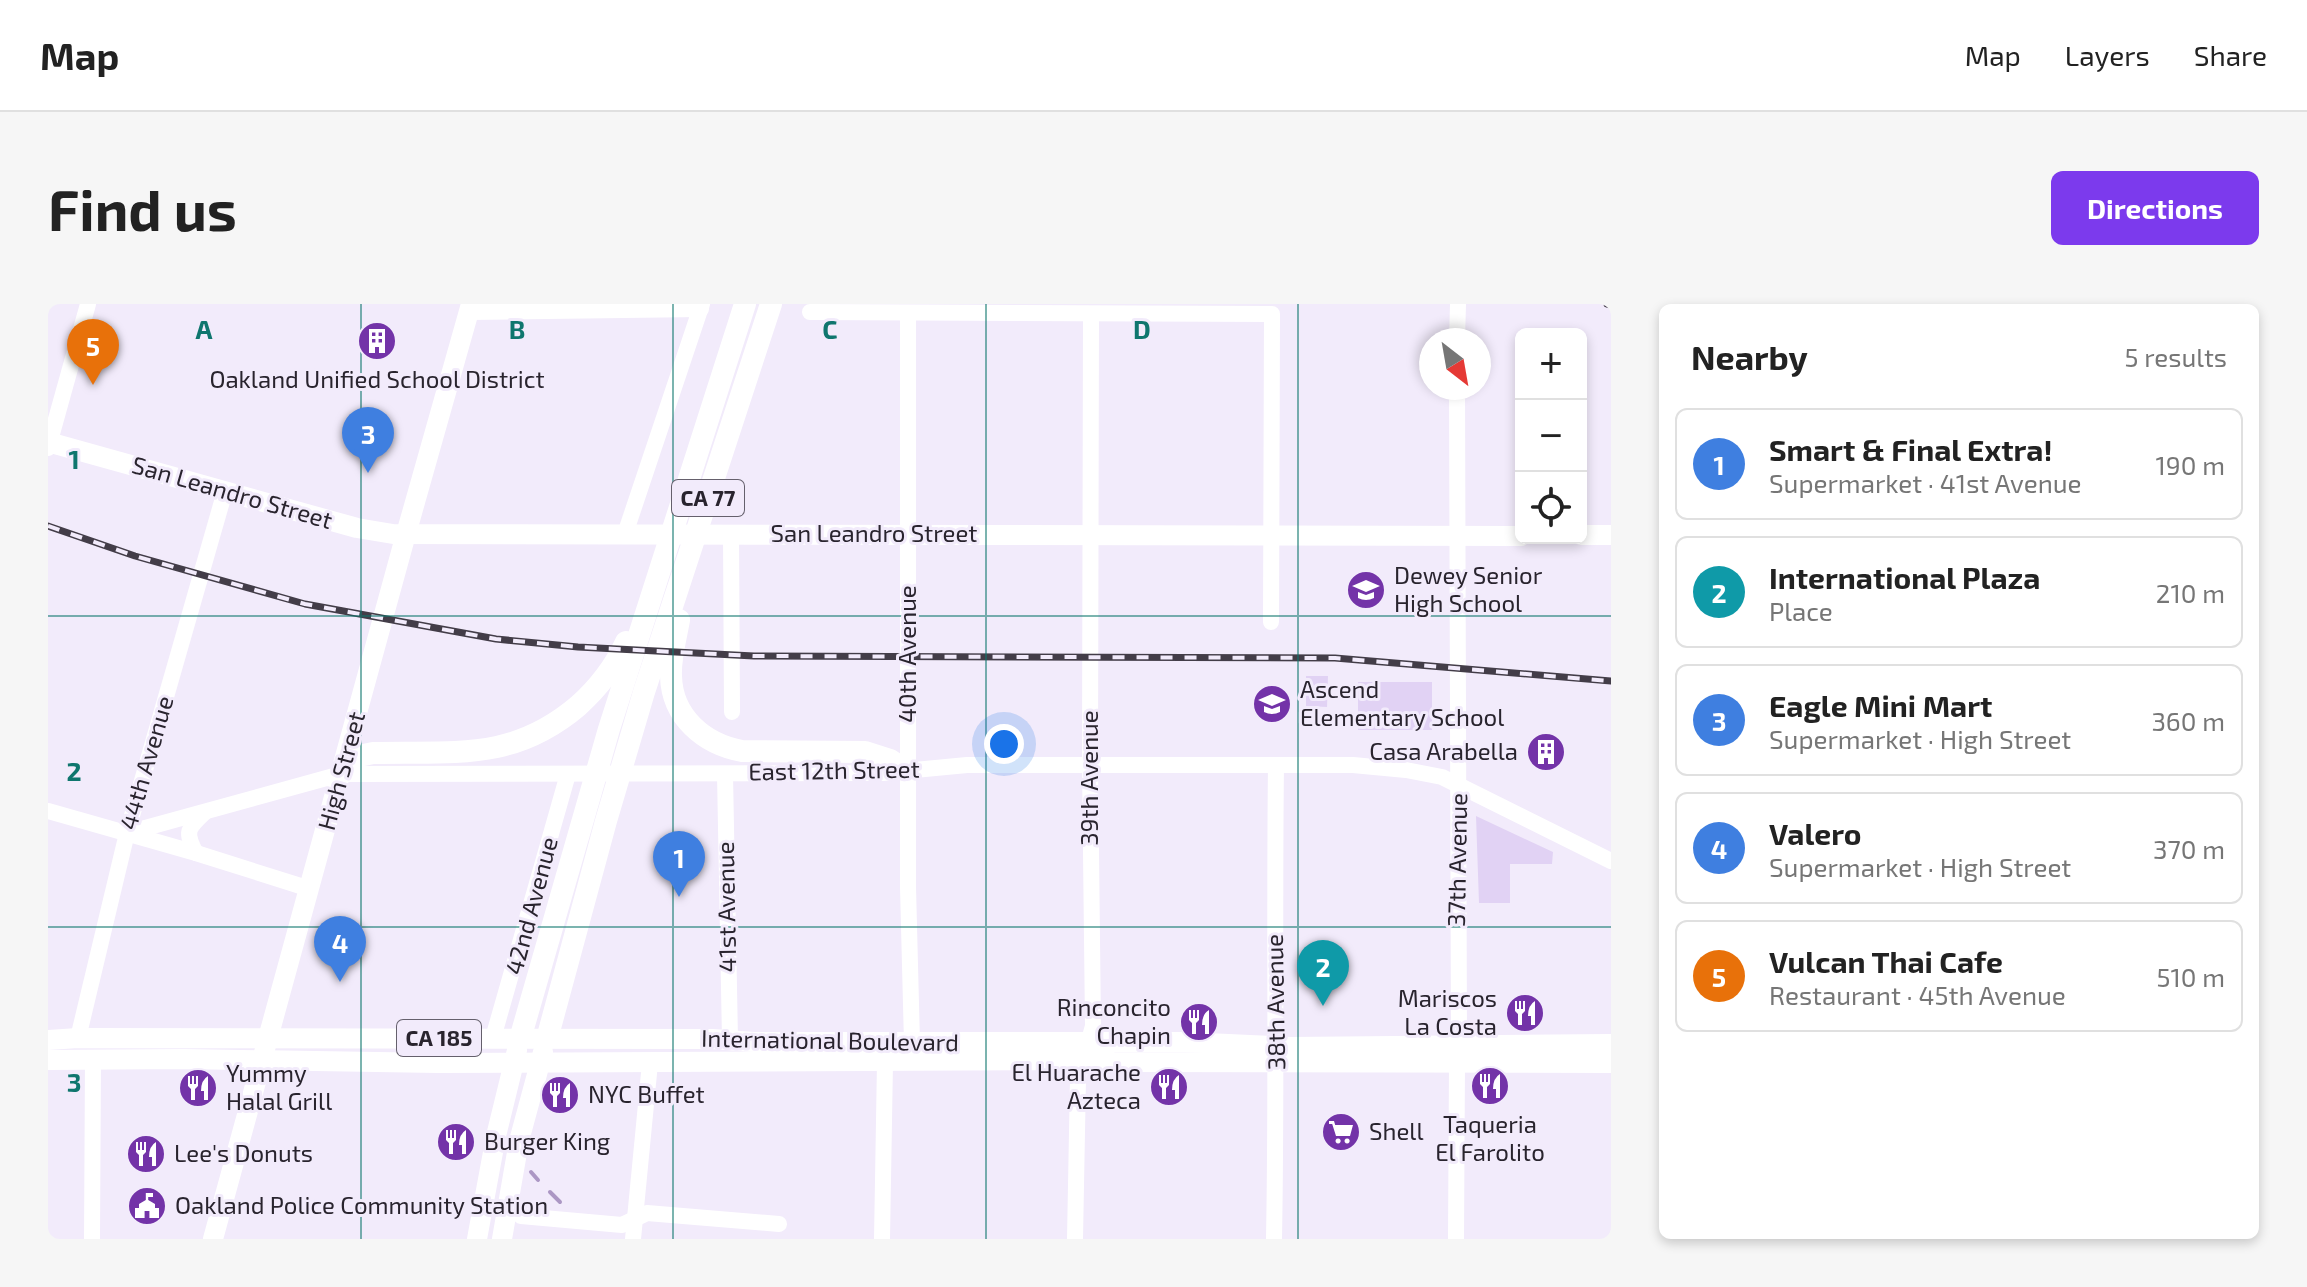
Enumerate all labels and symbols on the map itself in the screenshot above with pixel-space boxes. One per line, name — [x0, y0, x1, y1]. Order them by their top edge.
text: A — [196, 313, 213, 344]
text: B — [509, 313, 525, 344]
text: C — [822, 313, 838, 344]
text: D — [1133, 313, 1151, 344]
pin: 5 — [67, 319, 119, 385]
building icon: Oakland Unified School District — [356, 320, 398, 362]
north arrow — [1419, 328, 1491, 400]
place label: Oakland Unified School District — [209, 364, 545, 393]
pin: 3 — [342, 407, 394, 473]
text: 1 — [68, 443, 80, 474]
street label: San Leandro Street — [129, 449, 336, 534]
road number: CA 77 — [672, 480, 744, 516]
street label: San Leandro Street — [771, 518, 977, 547]
place label: Dewey Senior High School — [1394, 560, 1543, 617]
school or university icon: Dewey Senior High School — [1345, 569, 1387, 611]
street label: 40th Avenue — [892, 585, 921, 723]
place label: Ascend Elementary School — [1300, 674, 1504, 731]
school or university icon: Ascend Elementary School — [1251, 683, 1293, 725]
street label: 44th Avenue — [113, 692, 178, 833]
street label: High Street — [311, 708, 370, 833]
street label: 39th Avenue — [1074, 710, 1103, 846]
your location — [984, 724, 1024, 764]
building icon: Casa Arabella — [1525, 731, 1567, 773]
place label: Casa Arabella — [1369, 736, 1518, 765]
street label: East 12th Street — [748, 754, 920, 785]
text: 2 — [66, 755, 82, 786]
street label: 37th Avenue — [1441, 793, 1472, 927]
pin: 1 — [653, 831, 705, 897]
street label: 42nd Avenue — [498, 834, 563, 978]
street label: 41st Avenue — [710, 841, 741, 973]
pin: 4 — [314, 916, 366, 982]
street label: 38th Avenue — [1259, 934, 1290, 1070]
pin: 2 — [1297, 940, 1349, 1006]
place label: Mariscos La Costa — [1398, 983, 1497, 1040]
place label: Rinconcito Chapin — [1057, 992, 1171, 1049]
restaurant icon: Mariscos La Costa — [1504, 992, 1546, 1034]
restaurant icon: Rinconcito Chapin — [1178, 1001, 1220, 1043]
road number: CA 185 — [397, 1020, 481, 1056]
street label: International Boulevard — [701, 1023, 959, 1056]
place label: El Huarache Azteca — [1011, 1057, 1141, 1114]
place label: Yummy Halal Grill — [226, 1058, 332, 1115]
restaurant icon: Taqueria El Farolito — [1469, 1065, 1511, 1107]
text: 3 — [67, 1066, 81, 1097]
restaurant icon: El Huarache Azteca — [1148, 1066, 1190, 1108]
restaurant icon: Yummy Halal Grill — [177, 1067, 219, 1109]
restaurant icon: NYC Buffet — [539, 1074, 581, 1116]
place label: NYC Buffet — [588, 1079, 705, 1108]
place label: Taqueria El Farolito — [1435, 1109, 1545, 1166]
supermarket icon: Shell — [1320, 1111, 1362, 1153]
place label: Shell — [1369, 1116, 1424, 1145]
restaurant icon: Burger King — [435, 1121, 477, 1163]
place label: Burger King — [484, 1126, 610, 1155]
restaurant icon: Lee's Donuts — [125, 1133, 167, 1175]
place label: Lee's Donuts — [174, 1138, 313, 1167]
public building icon: Oakland Police Community Station — [126, 1185, 168, 1227]
place label: Oakland Police Community Station — [175, 1190, 548, 1219]

